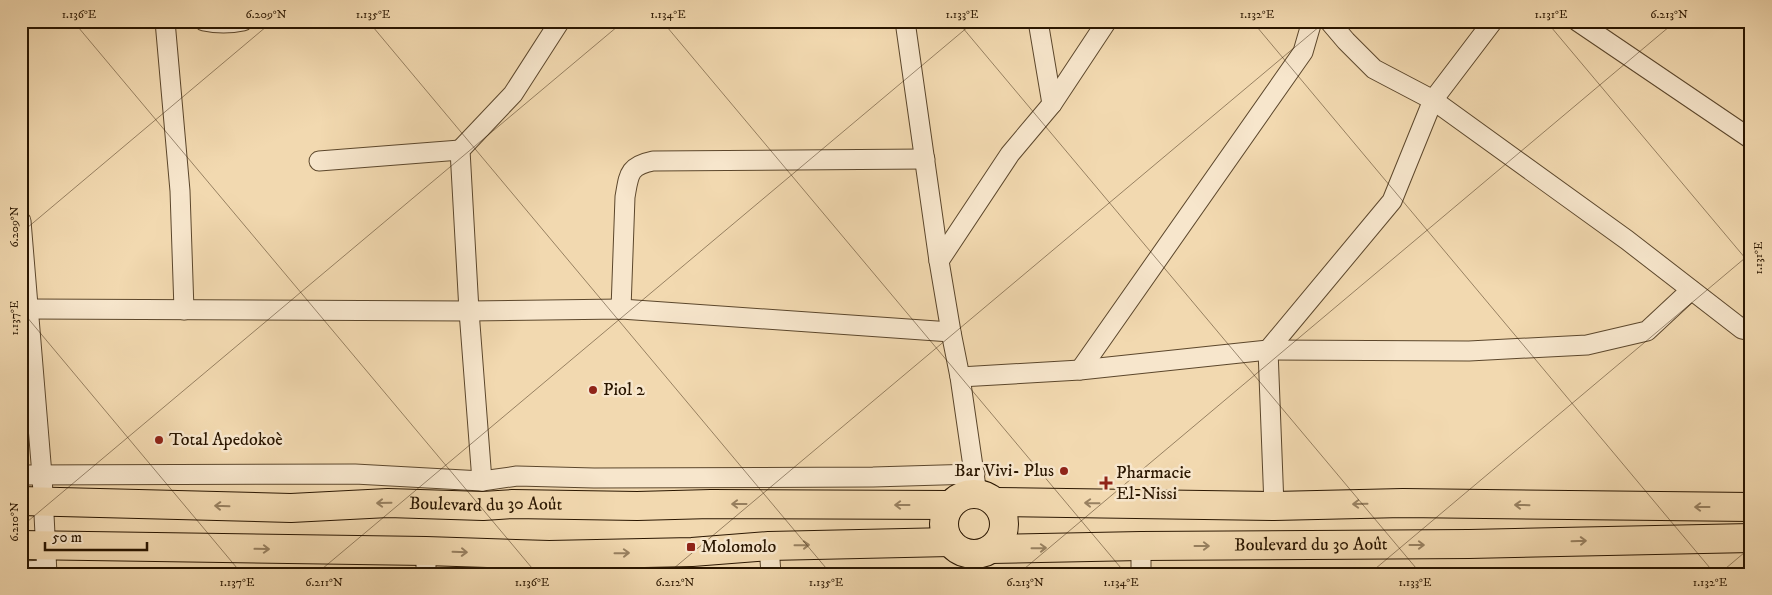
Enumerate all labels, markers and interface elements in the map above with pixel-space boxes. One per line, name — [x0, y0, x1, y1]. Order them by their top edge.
text: 1.136°E — [62, 7, 97, 22]
text: 6.209°N — [245, 7, 287, 22]
text: 1.135°E — [356, 7, 391, 22]
text: 1.134°E — [650, 7, 686, 22]
text: 1.133°E — [946, 7, 979, 22]
text: 1.132°E — [1240, 7, 1275, 22]
text: 1.131°E — [1535, 7, 1568, 22]
text: 6.213°N — [1650, 7, 1688, 22]
text: 6.209°N — [7, 206, 22, 248]
text: 1.131°E — [1751, 241, 1766, 274]
text: 1.137°E — [7, 300, 22, 335]
place label: Piol 2 — [603, 379, 645, 401]
marker: Piol 2 — [587, 384, 599, 396]
place label: Total Apedokoè — [169, 429, 283, 451]
marker: Total Apedokoè — [153, 434, 165, 446]
place label: Bar Vivi- Plus — [954, 460, 1054, 482]
place label: Pharmacie El-Nissi — [1116, 462, 1191, 505]
marker: Bar Vivi- Plus — [1058, 465, 1070, 477]
marker: Pharmacie El-Nissi — [1100, 477, 1112, 489]
street label: Boulevard du 30 Août — [409, 493, 563, 517]
one-way arrow — [377, 498, 393, 508]
one-way arrow — [1084, 498, 1100, 508]
one-way arrow — [731, 499, 748, 509]
one-way arrow — [1352, 499, 1368, 509]
one-way arrow — [894, 500, 910, 510]
one-way arrow — [1514, 500, 1530, 510]
one-way arrow — [214, 501, 230, 511]
text: 6.210°N — [7, 502, 22, 542]
one-way arrow — [1694, 502, 1710, 512]
scale bar — [45, 520, 148, 552]
text: 50 m — [52, 528, 82, 547]
street label: Boulevard du 30 Août — [1234, 533, 1388, 556]
place label: Molomolo — [701, 536, 776, 558]
one-way arrow — [1571, 537, 1587, 546]
one-way arrow — [794, 540, 810, 550]
one-way arrow — [1408, 540, 1425, 550]
marker: Molomolo — [685, 541, 697, 553]
one-way arrow — [1194, 541, 1210, 551]
one-way arrow — [254, 544, 270, 554]
one-way arrow — [1031, 544, 1047, 553]
one-way arrow — [452, 548, 468, 557]
one-way arrow — [614, 549, 630, 558]
text: 1.137°E — [220, 575, 255, 590]
text: 6.211°N — [305, 575, 343, 590]
text: 1.136°E — [515, 575, 550, 590]
text: 6.212°N — [656, 575, 695, 590]
text: 1.135°E — [809, 575, 844, 590]
text: 6.213°N — [1006, 575, 1044, 590]
text: 1.134°E — [1103, 575, 1139, 590]
text: 1.133°E — [1399, 575, 1432, 590]
text: 1.132°E — [1693, 575, 1728, 590]

